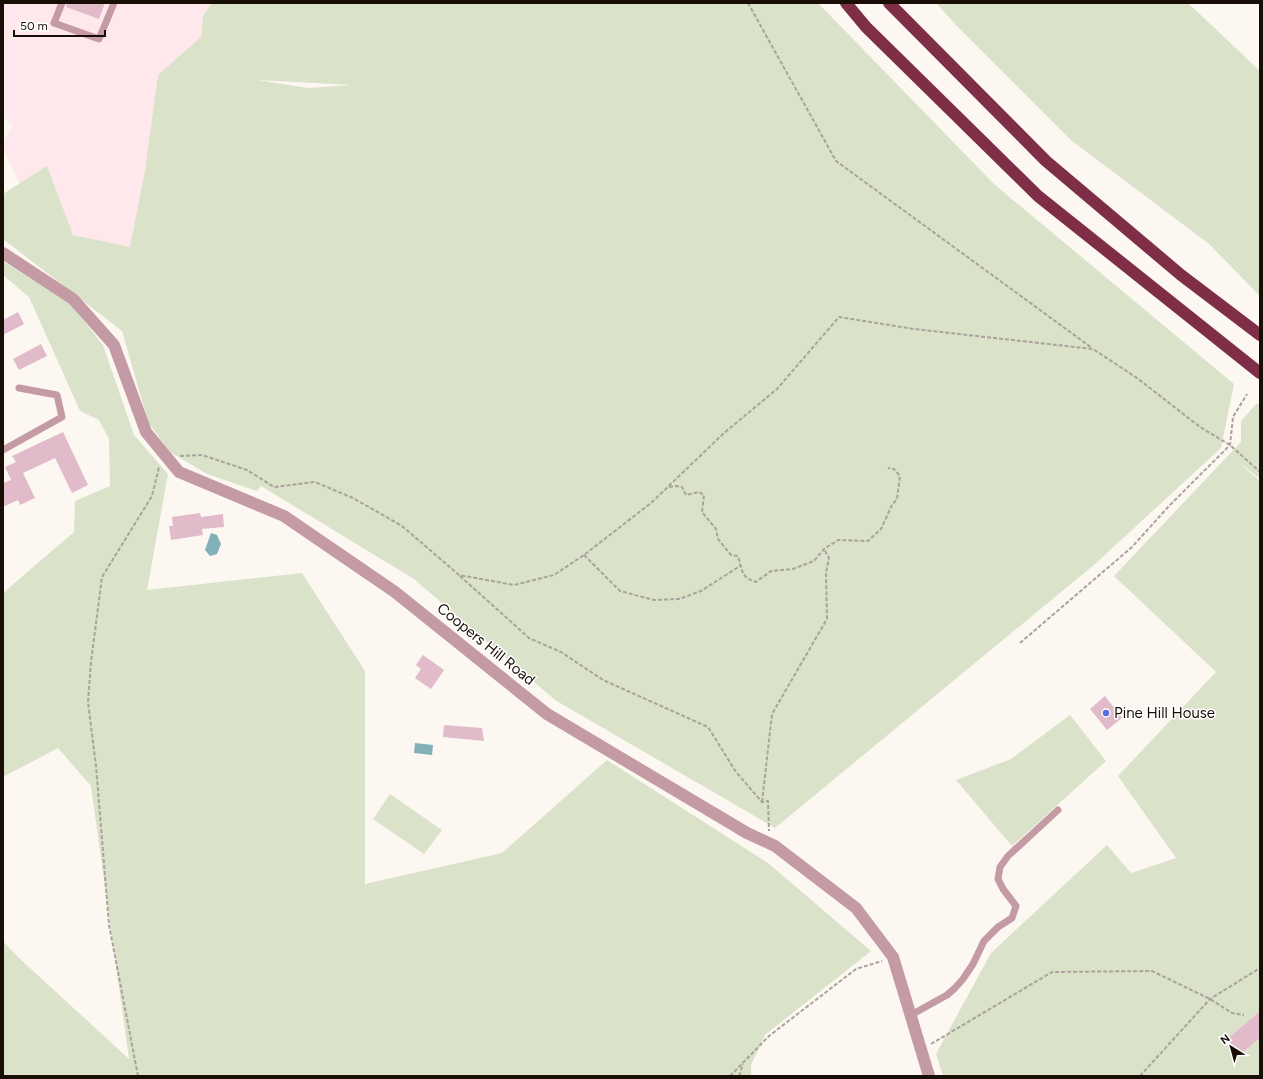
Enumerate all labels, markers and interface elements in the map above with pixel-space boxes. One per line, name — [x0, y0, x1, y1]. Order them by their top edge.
scale bar — [14, 12, 105, 38]
text: 50 m — [20, 19, 48, 33]
street label: Coopers Hill Road — [433, 599, 539, 689]
place label: Pine Hill House — [1114, 704, 1215, 722]
marker: Pine Hill House — [1101, 708, 1111, 718]
north arrow — [1211, 1027, 1251, 1067]
text: N — [1218, 1032, 1233, 1047]

